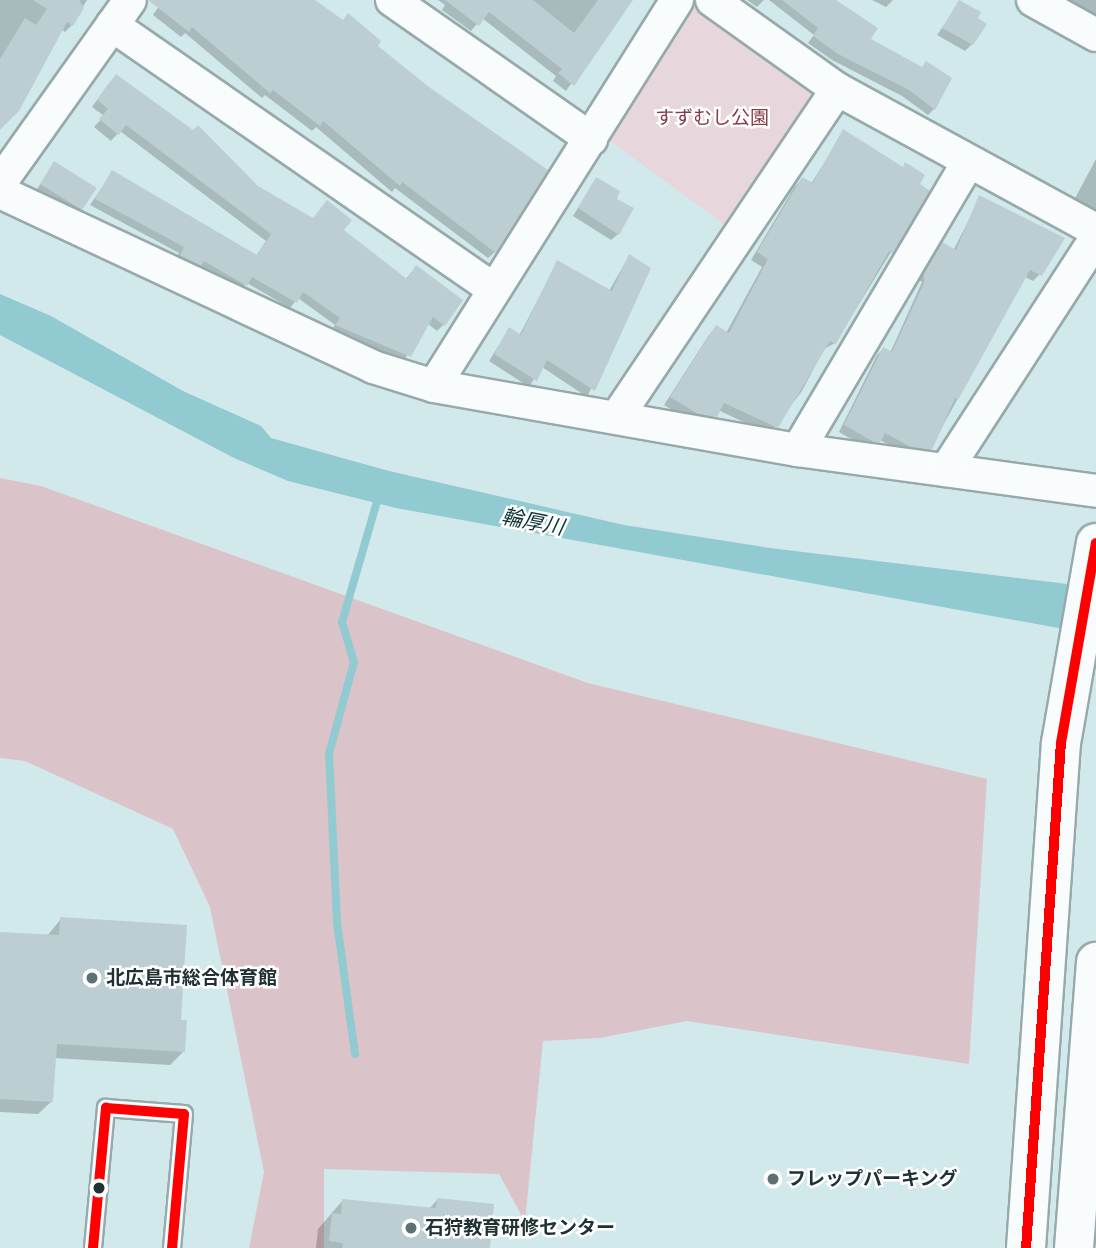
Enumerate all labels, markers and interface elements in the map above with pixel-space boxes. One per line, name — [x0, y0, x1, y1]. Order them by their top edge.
park label: すずむし公園 — [655, 107, 769, 129]
water label: 輪厚川 — [500, 503, 566, 539]
place label: 北広島市総合体育館 — [106, 967, 277, 989]
marker: 北広島市総合体育館 — [84, 970, 100, 986]
place label: フレップパーキング — [787, 1168, 958, 1190]
marker: フレップパーキング — [765, 1171, 781, 1187]
unlabelled marker — [92, 1181, 106, 1195]
place label: 石狩教育研修センター — [425, 1217, 615, 1239]
marker: 石狩教育研修センター — [403, 1220, 419, 1236]

